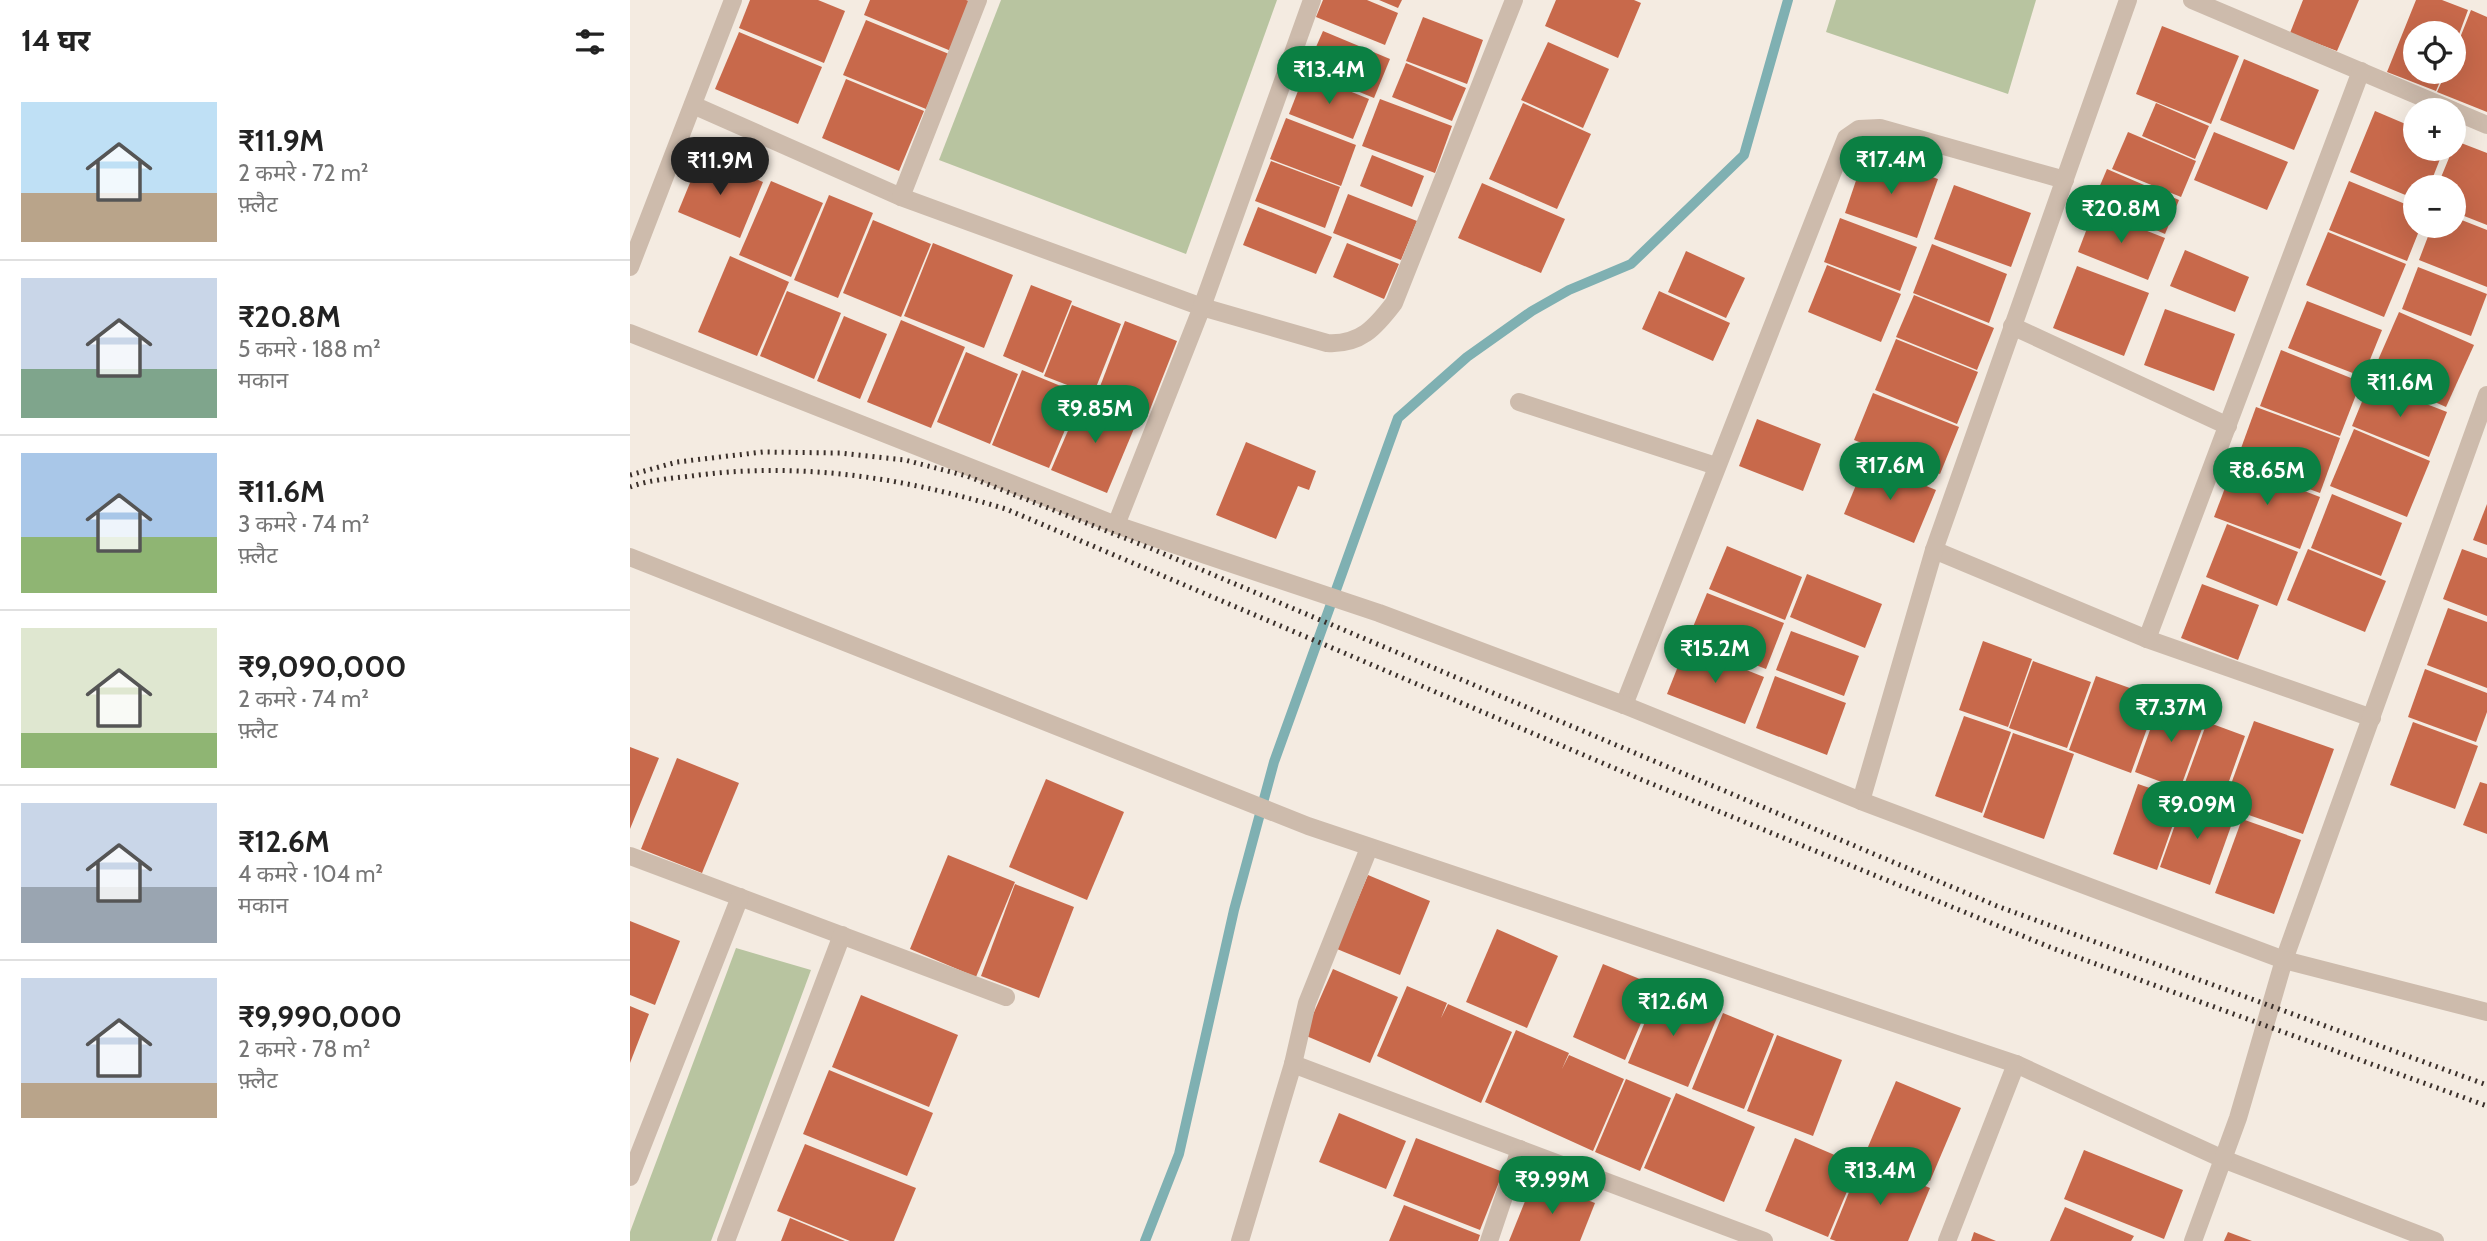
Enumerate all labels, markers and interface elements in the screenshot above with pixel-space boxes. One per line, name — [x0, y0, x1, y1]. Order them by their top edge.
map controls — [2403, 21, 2466, 238]
button: locate — [2403, 21, 2466, 84]
text: 14 घर — [21, 22, 90, 59]
icon: filters — [571, 23, 609, 61]
pin: ₹13.4M — [1272, 46, 1386, 106]
text: ₹13.4M — [1293, 55, 1365, 83]
button: + — [2403, 98, 2466, 161]
text: ₹11.9M — [238, 122, 324, 159]
icon: home — [77, 130, 161, 214]
pin: ₹17.4M — [1834, 136, 1948, 196]
pin: ₹11.9M — [663, 138, 777, 197]
text: ₹17.4M — [1856, 145, 1926, 173]
text: ₹11.9M — [687, 146, 753, 174]
text: 2 कमरे · 72 m² — [238, 159, 368, 187]
button: − — [2403, 175, 2466, 238]
pin: ₹20.8M — [2064, 186, 2178, 245]
text: फ़्लैट — [238, 190, 278, 218]
text: ₹20.8M — [2082, 194, 2160, 222]
text: ₹20.8M — [238, 298, 341, 335]
icon: home — [77, 306, 161, 390]
text: 5 कमरे · 188 m² — [238, 335, 381, 363]
pin: ₹11.6M — [2343, 360, 2457, 419]
text: मकान — [238, 366, 288, 394]
text: ₹11.6M — [2367, 368, 2433, 396]
pin: ₹9.85M — [1038, 386, 1152, 445]
text: ₹9.85M — [1057, 394, 1133, 422]
pin: ₹17.6M — [1833, 442, 1947, 502]
pin: ₹8.65M — [2210, 448, 2324, 507]
text: ₹17.6M — [1855, 451, 1925, 479]
text: ₹8.65M — [2229, 456, 2305, 484]
text: ₹11.6M — [238, 473, 325, 510]
icon: home — [77, 481, 161, 565]
text: 3 कमरे · 74 m² — [238, 510, 369, 538]
text: फ़्लैट — [238, 541, 278, 569]
pin: ₹15.2M — [1658, 626, 1772, 685]
text: ₹15.2M — [1680, 634, 1750, 662]
text: ₹9,090,000 — [238, 648, 407, 685]
icon: home — [77, 656, 161, 740]
pin: ₹7.37M — [2114, 684, 2228, 744]
text: 2 कमरे · 74 m² — [238, 685, 369, 713]
text: ₹7.37M — [2135, 693, 2207, 721]
text: फ़्लैट — [238, 716, 278, 744]
pin: ₹9.09M — [2140, 782, 2254, 841]
text: ₹9.09M — [2158, 790, 2236, 818]
text: ₹12.6M — [238, 823, 330, 860]
icon: home — [77, 831, 161, 915]
text: 4 कमरे · 104 m² — [238, 860, 383, 888]
text: मकान — [238, 891, 288, 919]
pin: ₹12.6M — [1616, 978, 1730, 1038]
text: ₹12.6M — [1638, 987, 1708, 1015]
text: ₹9,990,000 — [238, 998, 402, 1035]
icon: home — [77, 1006, 161, 1090]
text: 2 कमरे · 78 m² — [238, 1035, 370, 1063]
text: फ़्लैट — [238, 1066, 278, 1094]
pin: ₹13.4M — [1823, 1148, 1937, 1207]
pin: ₹9.99M — [1495, 1156, 1609, 1216]
text: ₹13.4M — [1844, 1156, 1916, 1184]
text: ₹9.99M — [1515, 1165, 1589, 1193]

